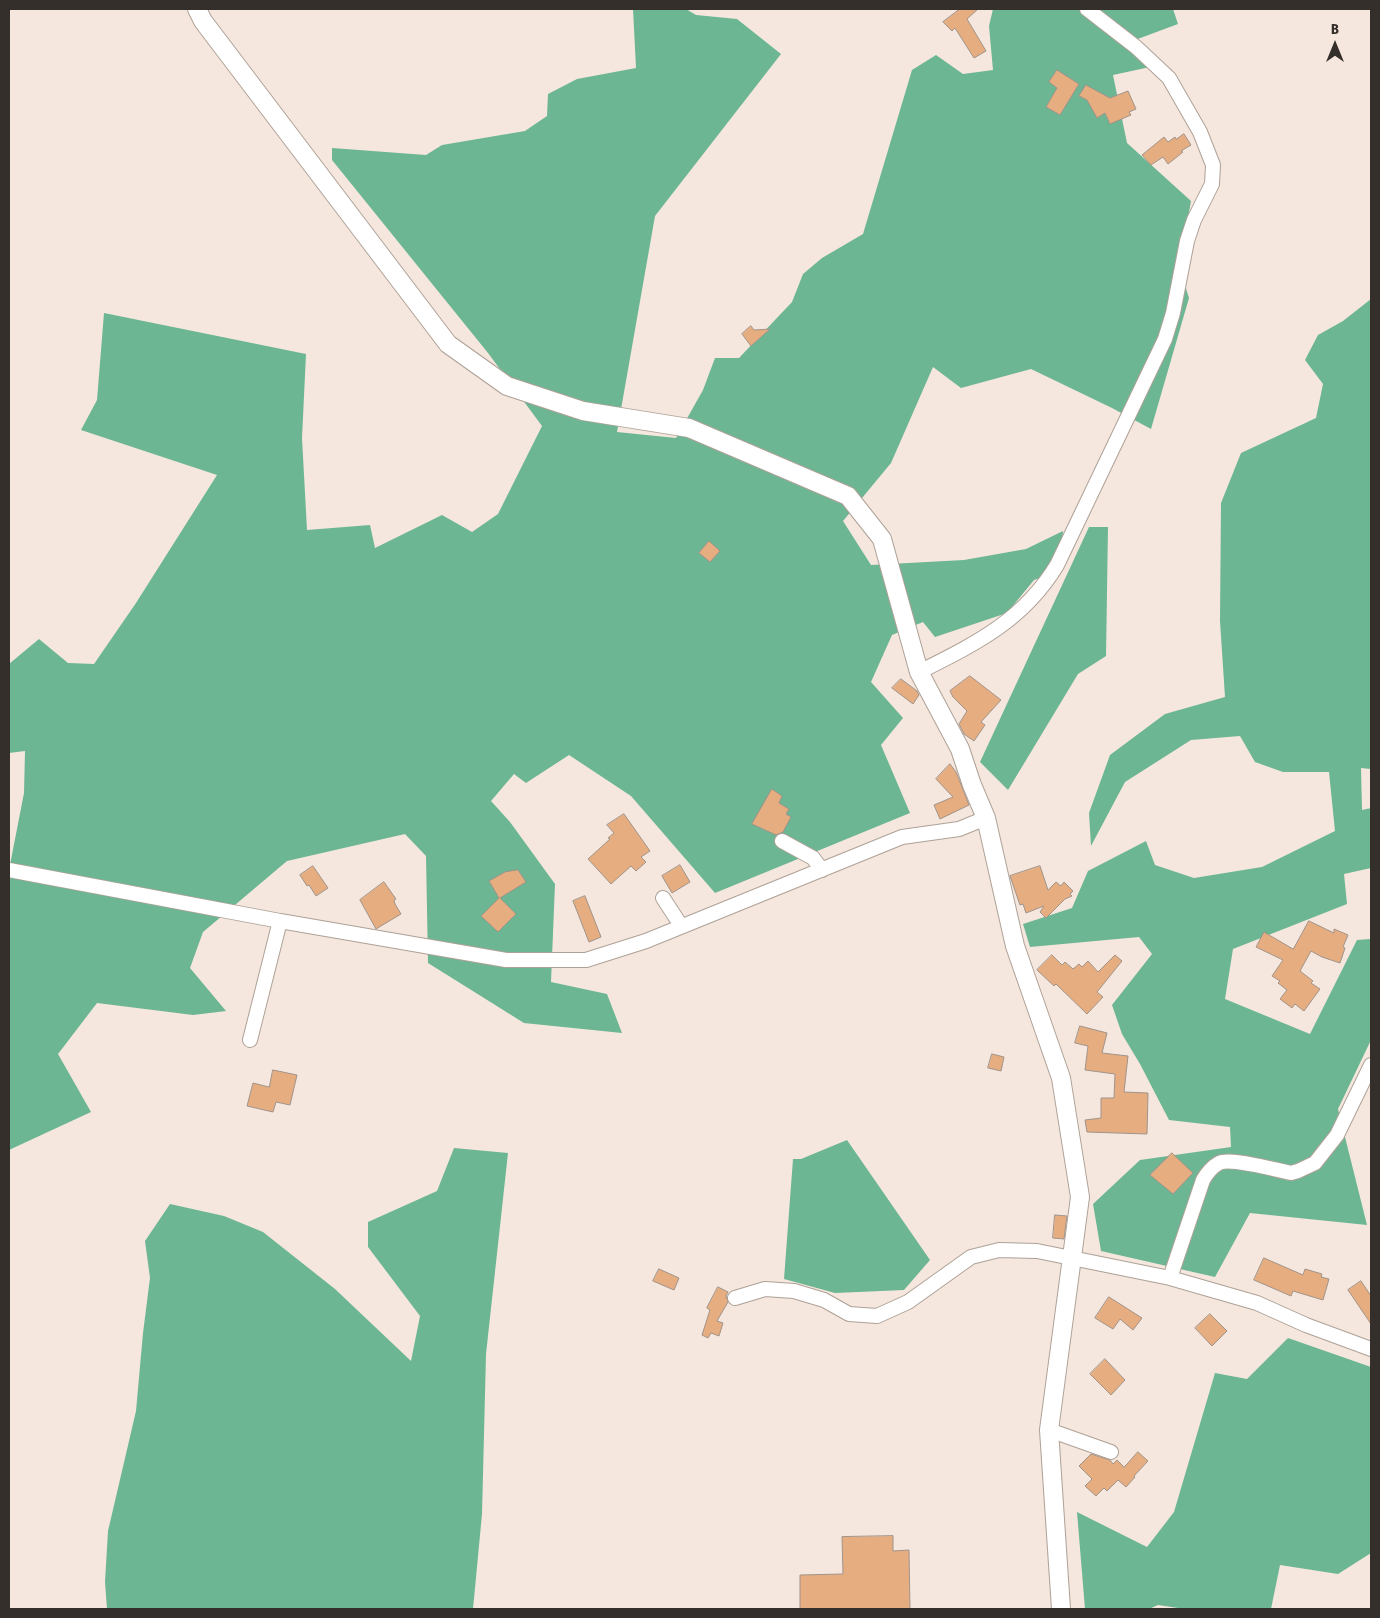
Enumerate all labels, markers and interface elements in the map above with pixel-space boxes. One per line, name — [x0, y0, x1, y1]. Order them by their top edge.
north arrow — [1310, 20, 1360, 70]
text: B — [1331, 21, 1339, 38]

